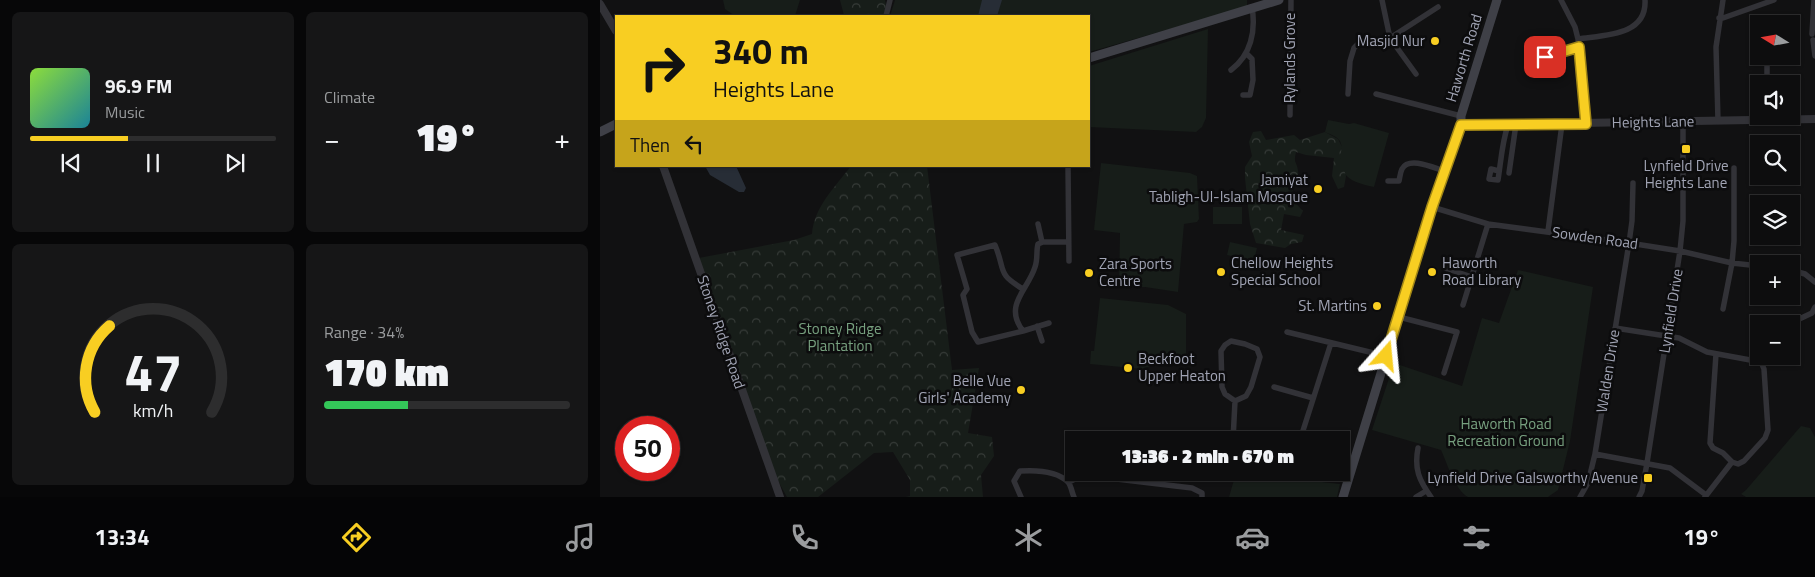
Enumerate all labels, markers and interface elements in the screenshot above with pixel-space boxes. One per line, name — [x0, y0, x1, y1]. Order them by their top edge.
street label: Haworth Road — [1439, 11, 1488, 105]
street label: Rylands Grove — [1278, 13, 1301, 103]
north arrow — [1750, 15, 1800, 65]
map controls — [1750, 15, 1800, 365]
text: 340 m — [713, 24, 809, 78]
place label: Masjid Nur — [1357, 29, 1425, 52]
icon: right — [630, 35, 695, 100]
marker: Masjid Nur — [1429, 35, 1441, 47]
pin — [1524, 36, 1566, 78]
icon: arrive — [1531, 43, 1559, 71]
text: 96.9 FM — [105, 71, 172, 100]
text: Heights Lane — [713, 72, 834, 106]
button: sound — [1750, 75, 1800, 125]
text: Climate — [324, 85, 375, 109]
text: Music — [105, 100, 145, 124]
text: 19° — [416, 108, 478, 166]
street label: Heights Lane — [1612, 109, 1694, 134]
text: − — [324, 117, 340, 160]
text: + — [554, 117, 570, 160]
text: Then — [630, 130, 670, 159]
icon: left — [680, 130, 708, 158]
button: search — [1750, 135, 1800, 185]
marker: Lynfield Drive Heights Lane — [1680, 143, 1692, 155]
icon: previous — [57, 149, 85, 177]
icon: pause — [139, 149, 167, 177]
icon: next — [221, 149, 249, 177]
place label: Lynfield Drive Heights Lane — [1643, 154, 1729, 194]
place label: Jamiyat Tabligh-Ul-Islam Mosque — [1149, 168, 1309, 208]
marker: Jamiyat Tabligh-Ul-Islam Mosque — [1312, 183, 1324, 195]
button: layers — [1750, 195, 1800, 245]
street label: Sowden Road — [1551, 220, 1640, 255]
place label: Chellow Heights Special School — [1231, 251, 1333, 291]
place label: Haworth Road Library — [1442, 251, 1521, 291]
place label: Zara Sports Centre — [1099, 252, 1172, 292]
button: + — [1750, 255, 1800, 305]
marker: Chellow Heights Special School — [1215, 266, 1227, 278]
marker: Haworth Road Library — [1426, 266, 1438, 278]
marker: Zara Sports Centre — [1083, 267, 1095, 279]
street label: Lynfield Drive — [1652, 267, 1689, 355]
street label: Stoney Ridge Road — [691, 272, 752, 392]
place label: St. Martins — [1298, 294, 1367, 317]
marker: St. Martins — [1371, 300, 1383, 312]
button: − — [1750, 315, 1800, 365]
park label: Stoney Ridge Plantation — [799, 317, 881, 357]
text: Range · 34% — [324, 320, 404, 344]
street label: Walden Drive — [1590, 328, 1625, 414]
position arrow — [1359, 329, 1411, 381]
text: 47 — [124, 332, 182, 411]
text: 170 km — [324, 343, 449, 401]
place label: Beckfoot Upper Heaton — [1138, 347, 1226, 387]
marker: Beckfoot Upper Heaton — [1122, 362, 1134, 374]
place label: Belle Vue Girls' Academy — [918, 369, 1011, 409]
marker: Belle Vue Girls' Academy — [1015, 384, 1027, 396]
text: km/h — [133, 397, 173, 424]
park label: Haworth Road Recreation Ground — [1447, 412, 1565, 452]
speed limit sign: 50 — [615, 416, 680, 481]
text: 13:36 · 2 min · 670 m — [1121, 441, 1294, 470]
place label: Lynfield Drive Galsworthy Avenue — [1427, 466, 1638, 489]
marker: Lynfield Drive Galsworthy Avenue — [1642, 472, 1654, 484]
text: 13:34 — [95, 520, 149, 554]
icon: directions — [339, 520, 374, 555]
icon: music — [563, 520, 598, 555]
icon: phone — [787, 520, 822, 555]
icon: climate — [1011, 520, 1046, 555]
icon: car — [1235, 520, 1270, 555]
icon: filters — [1459, 520, 1494, 555]
text: 19° — [1683, 520, 1720, 554]

